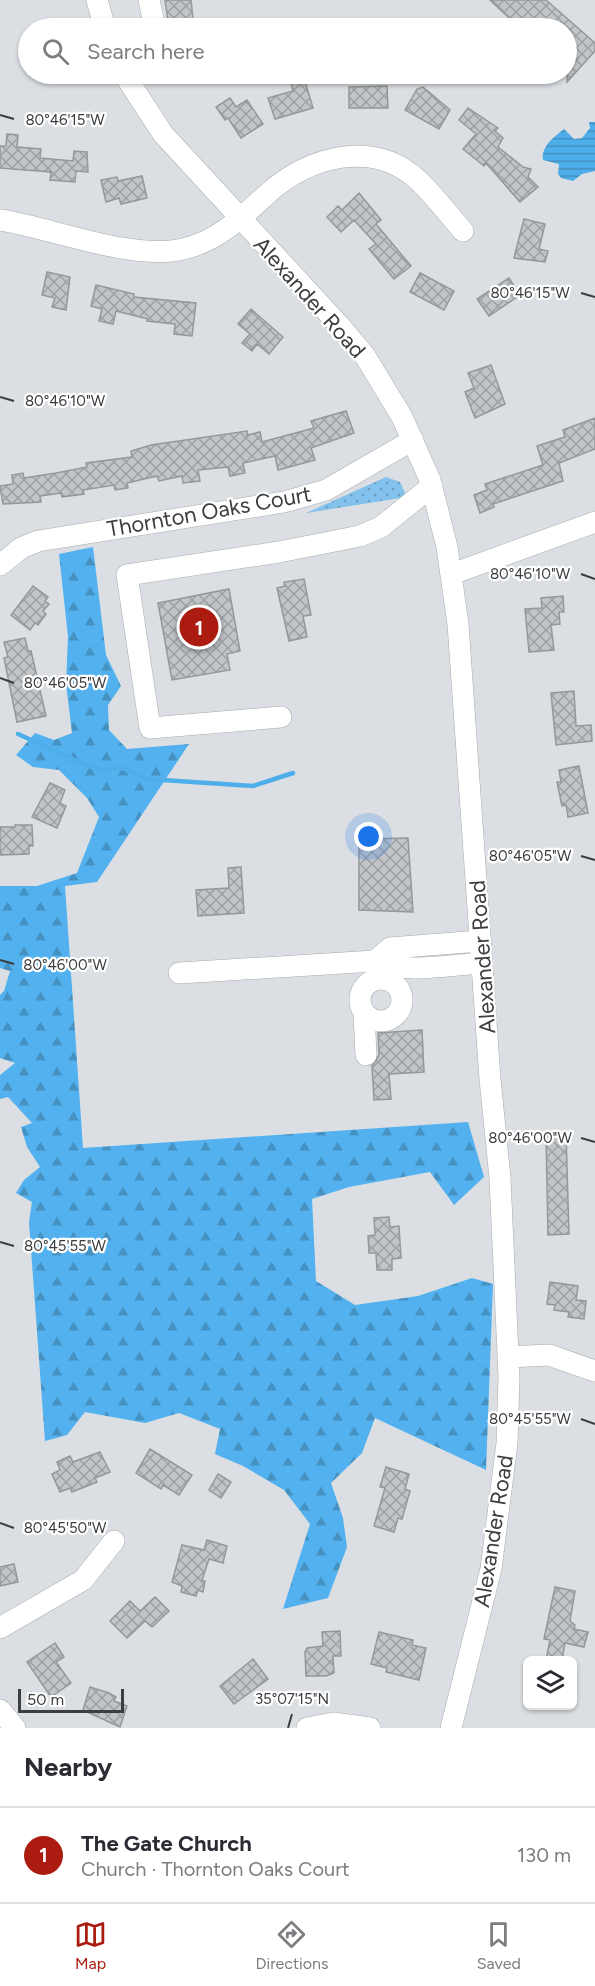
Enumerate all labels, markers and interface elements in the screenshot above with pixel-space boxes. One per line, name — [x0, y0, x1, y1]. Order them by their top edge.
search box — [18, 18, 577, 84]
icon: search — [39, 35, 72, 68]
text: Search here — [87, 38, 205, 65]
text: 80°46'15"W — [25, 111, 105, 129]
street label: Alexander Road — [248, 231, 371, 364]
text: 80°46'15"W — [490, 284, 570, 302]
text: 80°46'10"W — [25, 392, 106, 410]
street label: Thornton Oaks Court — [105, 480, 313, 543]
text: 80°46'10"W — [490, 565, 571, 583]
pin: 1 — [180, 604, 218, 650]
text: 80°46'05"W — [24, 674, 107, 692]
your location — [354, 822, 383, 851]
text: 80°46'05"W — [489, 847, 572, 865]
street label: Alexander Road — [464, 879, 501, 1035]
text: 80°46'00"W — [23, 956, 107, 974]
text: 80°46'00"W — [488, 1129, 572, 1147]
text: 80°45'55"W — [24, 1237, 106, 1255]
text: 80°45'55"W — [489, 1410, 571, 1428]
street label: Alexander Road — [468, 1453, 519, 1609]
text: 80°45'50"W — [24, 1519, 107, 1537]
map controls — [523, 1656, 577, 1710]
button: layers — [523, 1656, 577, 1710]
scale bar — [18, 1686, 124, 1714]
text: 50 m — [27, 1690, 64, 1709]
text: 35°07'15"N — [255, 1690, 329, 1708]
text: Nearby — [24, 1751, 112, 1783]
text: The Gate Church — [81, 1830, 252, 1857]
text: 1 — [39, 1843, 48, 1867]
text: 130 m — [517, 1843, 571, 1867]
text: Church · Thornton Oaks Court — [81, 1857, 350, 1881]
tab: Map — [74, 1918, 107, 1973]
tab: Directions — [255, 1918, 328, 1973]
tab: Saved — [477, 1918, 521, 1973]

